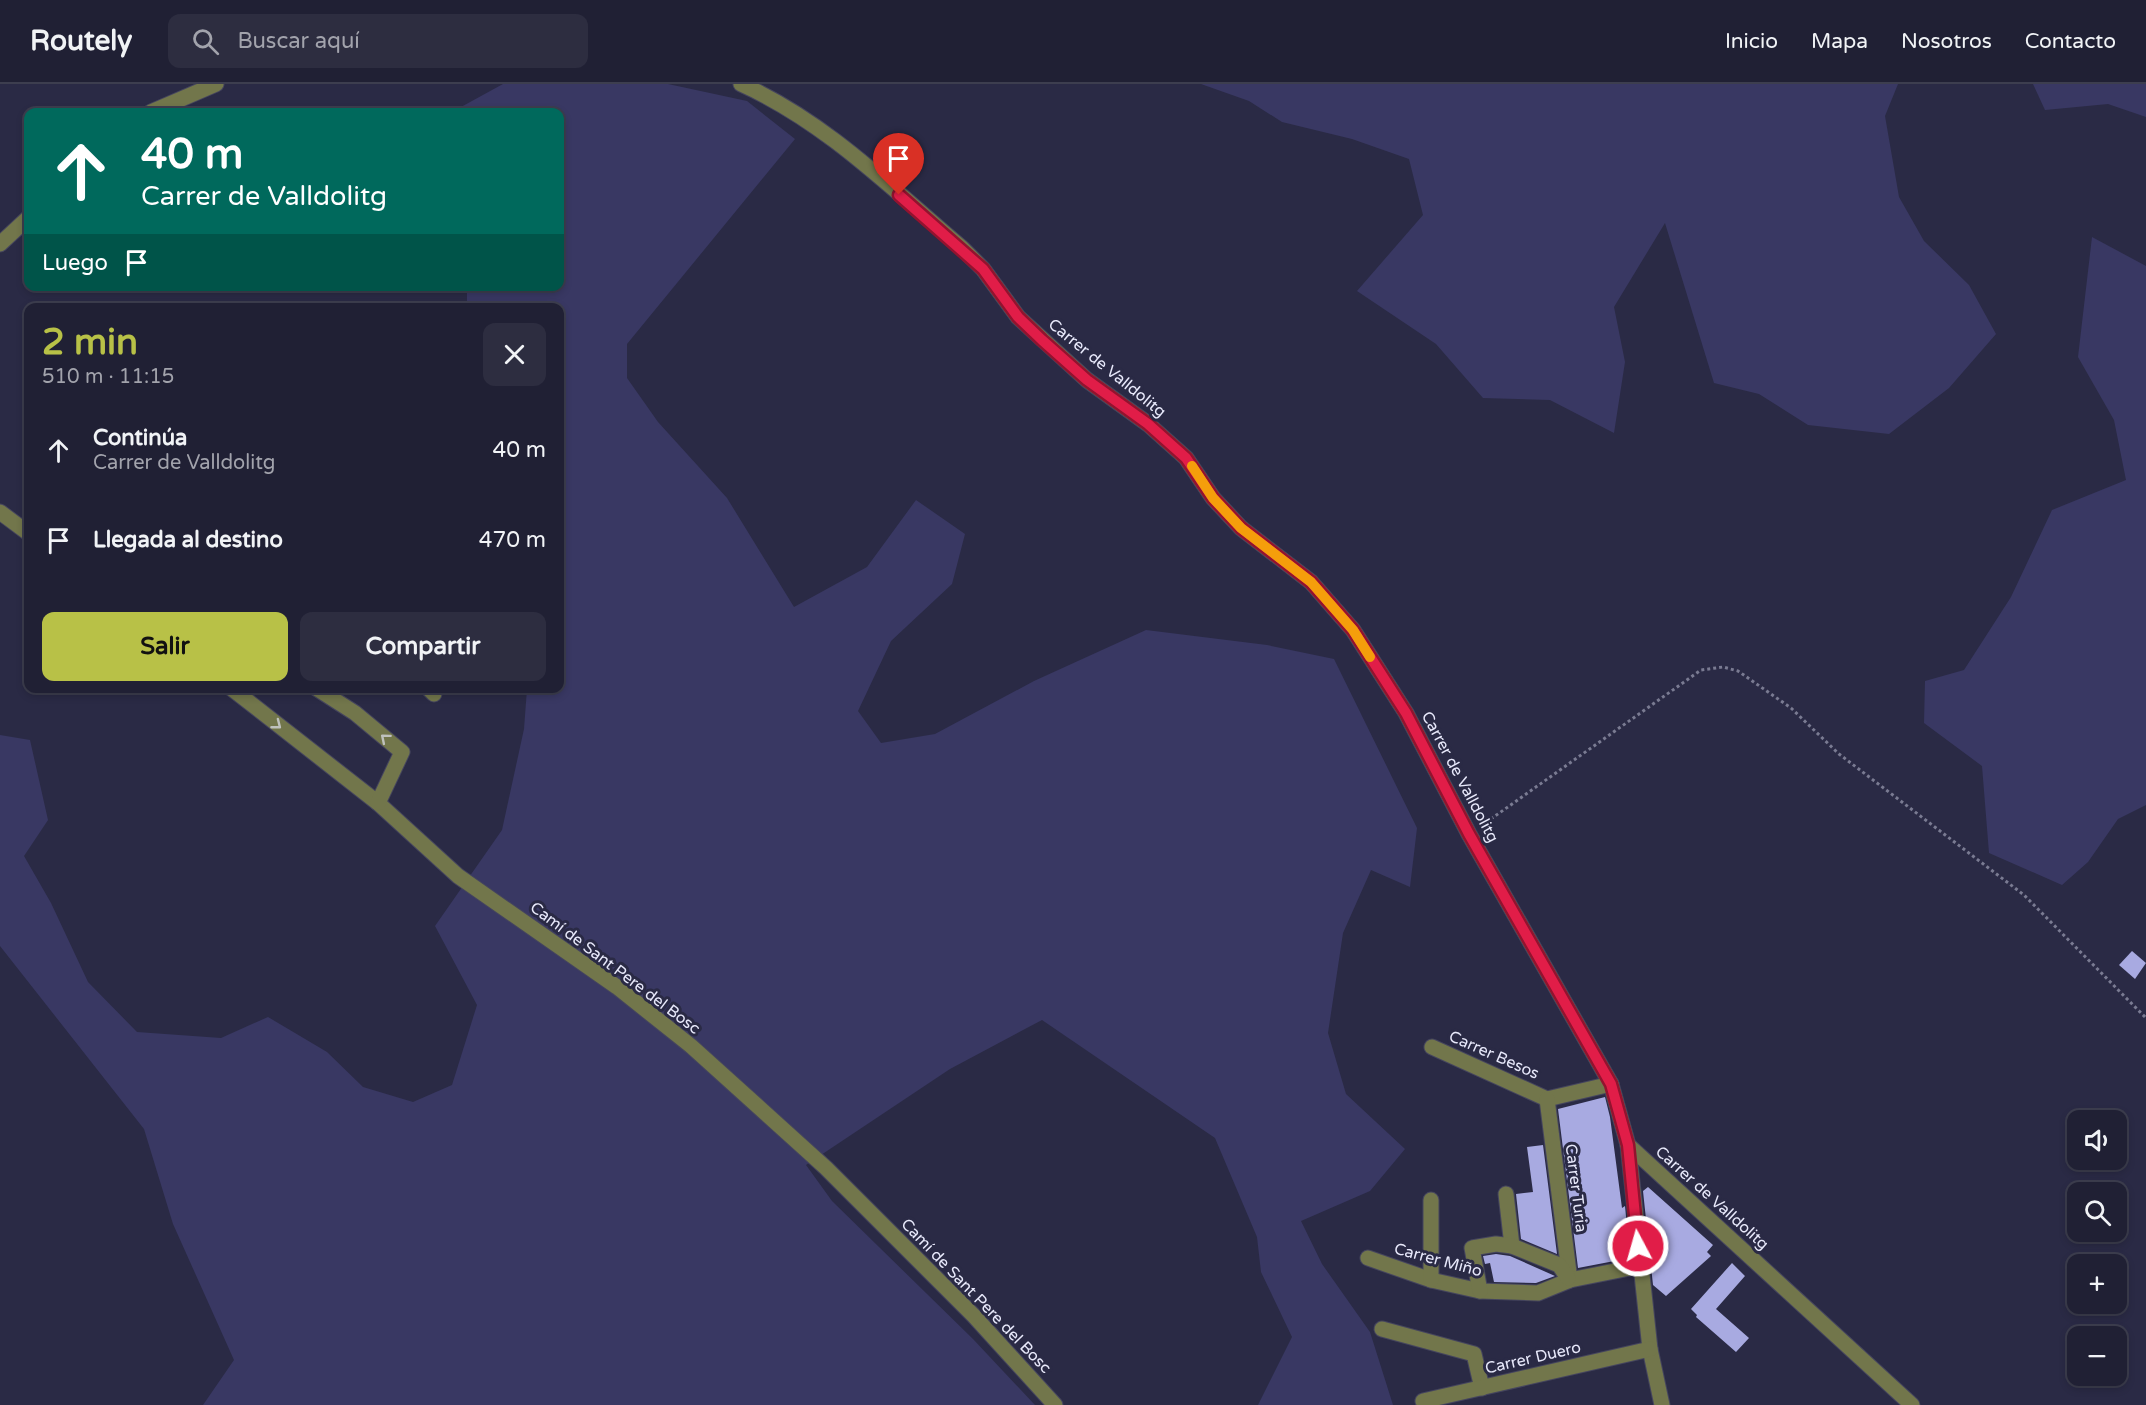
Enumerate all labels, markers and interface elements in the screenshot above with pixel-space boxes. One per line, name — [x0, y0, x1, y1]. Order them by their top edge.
search box — [168, 14, 588, 68]
text: Routely — [30, 24, 132, 58]
icon: search — [189, 25, 222, 58]
text: Buscar aquí — [237, 28, 360, 54]
text: Inicio — [1725, 29, 1778, 54]
text: Mapa — [1811, 29, 1868, 54]
text: Nosotros — [1901, 29, 1992, 54]
text: Contacto — [2025, 29, 2116, 54]
text: 40 m — [141, 129, 243, 180]
icon: ahead — [42, 132, 120, 210]
pin — [873, 133, 924, 195]
icon: arrive — [882, 142, 915, 175]
text: Carrer de Valldolitg — [141, 180, 387, 213]
icon: arrive — [120, 246, 153, 279]
text: Luego — [42, 250, 108, 276]
street label: Carrer de Valldolitg — [1044, 314, 1170, 422]
text: 2 min — [42, 321, 138, 364]
button: close — [483, 323, 546, 386]
text: 510 m · 11:15 — [42, 365, 174, 389]
text: Continúa — [93, 425, 187, 451]
icon: ahead — [42, 434, 75, 467]
text: 40 m — [492, 437, 546, 463]
text: Carrer de Valldolitg — [93, 451, 275, 475]
icon: arrive — [42, 524, 75, 557]
text: Llegada al destino — [93, 527, 283, 553]
text: 470 m — [479, 527, 546, 553]
button: Salir — [42, 612, 288, 681]
button: Compartir — [300, 612, 546, 681]
street label: Carrer de Valldolitg — [1417, 708, 1503, 846]
one-way arrow — [270, 717, 281, 728]
one-way arrow — [381, 734, 392, 745]
street label: Camí de Sant Pere del Bosc — [526, 897, 704, 1039]
street label: Carrer Besos — [1446, 1026, 1542, 1084]
map controls — [2067, 1110, 2127, 1386]
button: sound — [2067, 1110, 2127, 1170]
street label: Carrer de Valldolitg — [1651, 1142, 1773, 1254]
street label: Carrer Turia — [1561, 1143, 1591, 1233]
button: search — [2067, 1182, 2127, 1242]
street label: Camí de Sant Pere del Bosc — [897, 1214, 1055, 1378]
position arrow — [1606, 1214, 1670, 1278]
street label: Carrer Miño — [1392, 1239, 1484, 1281]
button: + — [2067, 1254, 2127, 1314]
button: − — [2067, 1326, 2127, 1386]
street label: Carrer Duero — [1483, 1337, 1583, 1379]

